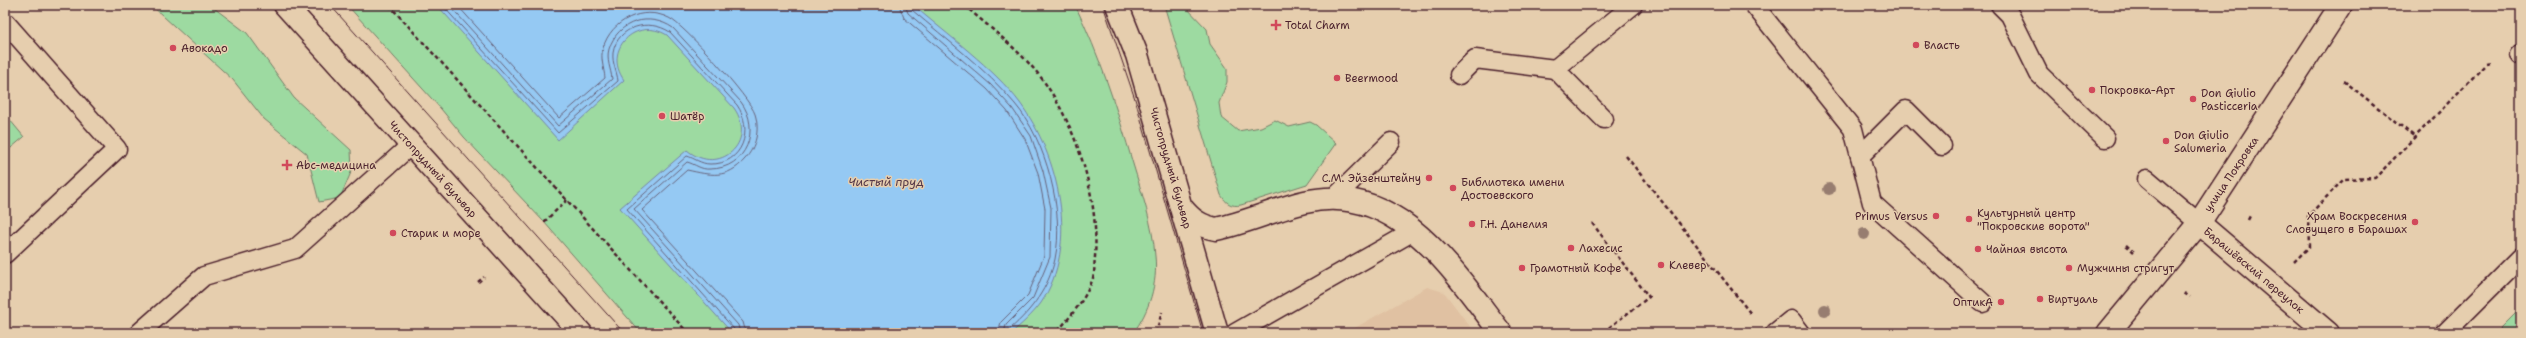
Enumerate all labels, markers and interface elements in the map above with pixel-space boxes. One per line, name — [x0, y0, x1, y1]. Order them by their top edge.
place label: Total Charm — [1285, 18, 1350, 33]
marker: Total Charm — [1270, 19, 1282, 31]
place label: Власть — [1924, 38, 1960, 53]
marker: Власть — [1911, 40, 1921, 50]
place label: Авокадо — [181, 41, 228, 56]
marker: Авокадо — [168, 43, 178, 53]
place label: Beermood — [1345, 71, 1398, 86]
marker: Beermood — [1332, 73, 1342, 83]
place label: Покровка-Арт — [2100, 83, 2175, 98]
marker: Покровка-Арт — [2087, 85, 2097, 95]
place label: Don Giulio Pasticceria — [2201, 86, 2258, 114]
marker: Don Giulio Pasticceria — [2188, 94, 2198, 104]
street label: Чистопрудный бульвар — [1146, 106, 1195, 231]
place label: Шатёр — [670, 109, 704, 124]
marker: Шатёр — [657, 111, 667, 121]
street label: Чистопрудный бульвар — [385, 118, 480, 221]
place label: Don Giulio Salumeria — [2174, 128, 2229, 156]
street label: улица Покровка — [2201, 133, 2262, 215]
marker: Don Giulio Salumeria — [2161, 136, 2171, 146]
place label: Abc-медицина — [296, 158, 376, 173]
marker: Abc-медицина — [281, 159, 293, 171]
place label: С.М. Эйзенштейну — [1322, 171, 1421, 186]
marker: С.М. Эйзенштейну — [1424, 173, 1434, 183]
water label: Чистый пруд — [848, 174, 924, 190]
place label: Библиотека имени Достоевского — [1461, 175, 1564, 203]
marker: Библиотека имени Достоевского — [1448, 183, 1458, 193]
place label: Культурный центр "Покровские ворота" — [1977, 206, 2090, 234]
place label: Primus Versus — [1855, 209, 1928, 224]
place label: Храм Воскресения Словущего в Барашах — [2286, 209, 2407, 237]
marker: Primus Versus — [1931, 211, 1941, 221]
marker: Культурный центр "Покровские ворота" — [1964, 214, 1974, 224]
place label: Г.Н. Данелия — [1480, 217, 1548, 232]
marker: Храм Воскресения Словущего в Барашах — [2410, 217, 2420, 227]
marker: Г.Н. Данелия — [1467, 219, 1477, 229]
street label: Барашёвский переулок — [2200, 224, 2307, 317]
place label: Старик и море — [401, 226, 481, 241]
marker: Старик и море — [388, 228, 398, 238]
place label: Лахесис — [1579, 241, 1623, 256]
place label: Чайная высота — [1986, 242, 2067, 257]
marker: Лахесис — [1566, 243, 1576, 253]
marker: Чайная высота — [1973, 244, 1983, 254]
place label: Клевер — [1669, 258, 1707, 273]
marker: Клевер — [1656, 260, 1666, 270]
place label: Грамотный Кофе — [1530, 261, 1621, 276]
place label: Мужчины стригут — [2077, 261, 2175, 276]
marker: Грамотный Кофе — [1517, 263, 1527, 273]
marker: Мужчины стригут — [2064, 263, 2074, 273]
place label: Виртуаль — [2048, 292, 2098, 307]
marker: Виртуаль — [2035, 294, 2045, 304]
place label: ОптикА — [1953, 295, 1993, 310]
marker: ОптикА — [1996, 297, 2006, 307]

